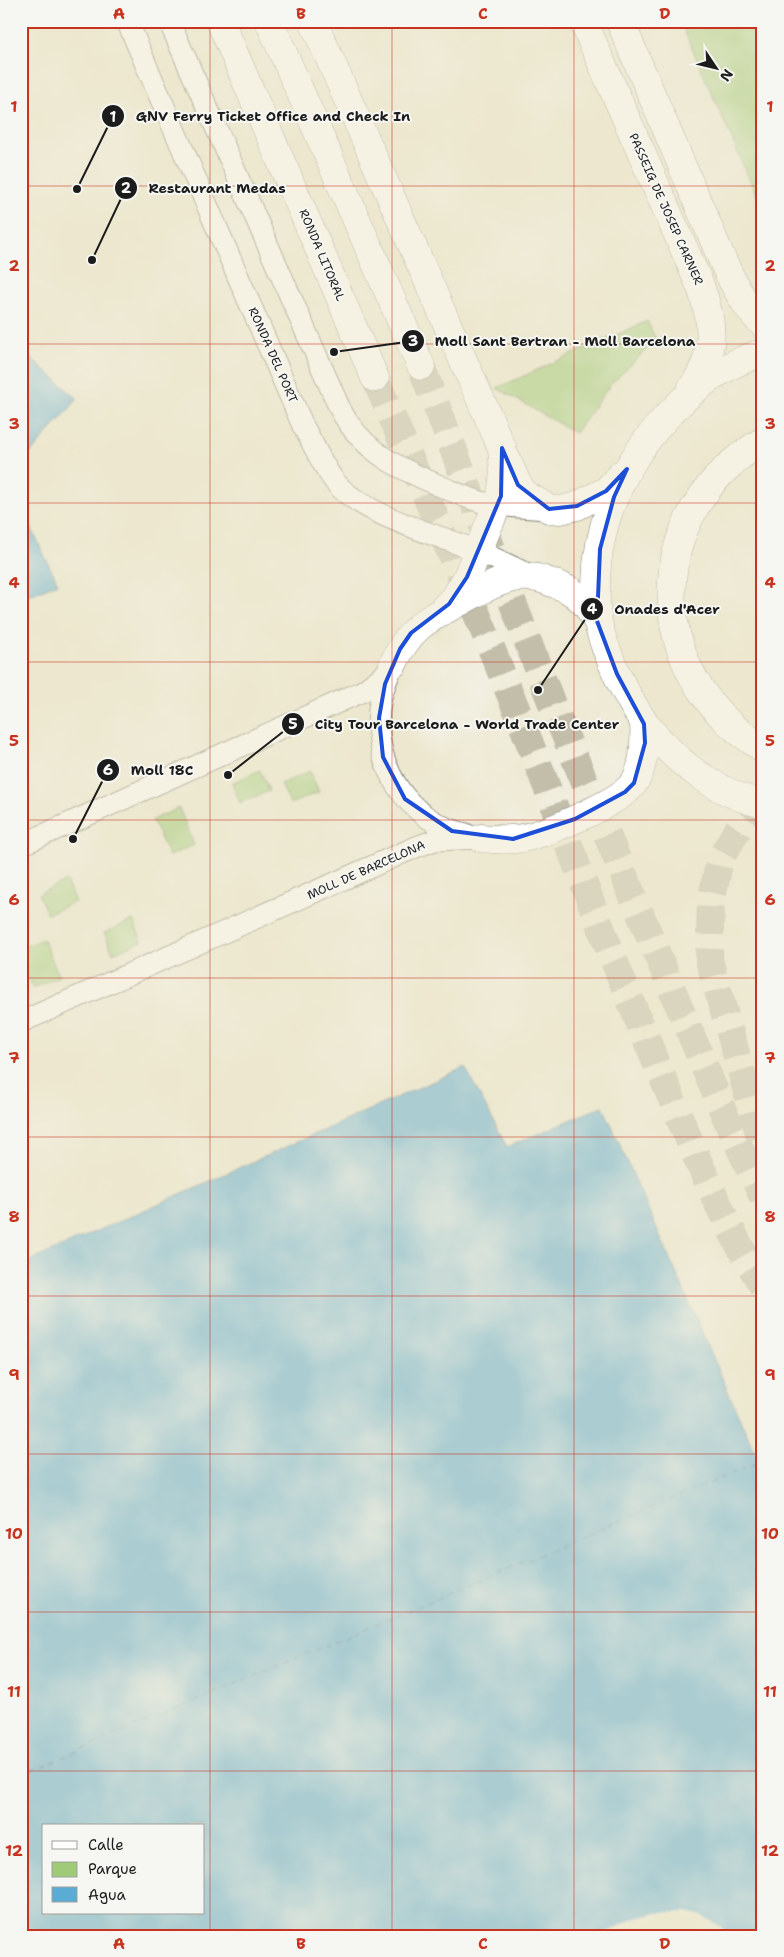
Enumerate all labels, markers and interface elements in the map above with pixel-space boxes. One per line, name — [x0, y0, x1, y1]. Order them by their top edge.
text: A — [113, 3, 125, 24]
text: B — [296, 3, 306, 24]
text: C — [478, 3, 488, 24]
text: D — [659, 3, 671, 24]
north arrow — [692, 42, 742, 92]
text: N — [716, 66, 737, 85]
text: 1 — [10, 96, 18, 117]
text: 1 — [766, 96, 774, 117]
callout: GNV Ferry Ticket Office and Check In — [101, 102, 420, 131]
text: 1 — [110, 107, 117, 127]
text: GNV Ferry Ticket Office and Check In — [136, 107, 410, 125]
street label: PASSEIG DE JOSEP CARNER — [625, 131, 707, 287]
callout: Restaurant Medas — [114, 174, 296, 203]
text: 2 — [121, 178, 132, 198]
text: Restaurant Medas — [148, 179, 286, 197]
street label: RONDA LITORAL — [295, 207, 349, 304]
text: 2 — [8, 255, 20, 276]
text: 2 — [764, 255, 776, 276]
street label: RONDA DEL PORT — [245, 305, 302, 406]
callout: Moll Sant Bertran - Moll Barcelona — [400, 326, 706, 355]
text: 3 — [408, 331, 418, 351]
text: Moll Sant Bertran - Moll Barcelona — [435, 332, 696, 350]
text: 3 — [8, 413, 20, 434]
text: 3 — [764, 413, 776, 434]
text: 4 — [8, 572, 20, 593]
text: 4 — [764, 572, 776, 593]
callout: Onades d'Acer — [579, 595, 730, 624]
text: 4 — [587, 599, 598, 619]
text: Onades d'Acer — [614, 600, 720, 618]
callout: City Tour Barcelona - World Trade Center — [280, 709, 629, 738]
text: 5 — [288, 714, 298, 734]
text: City Tour Barcelona - World Trade Center — [315, 715, 620, 733]
text: 5 — [9, 730, 19, 751]
text: 5 — [765, 730, 775, 751]
callout: Moll 18C — [95, 756, 203, 785]
text: 6 — [103, 760, 113, 780]
text: Moll 18C — [131, 761, 193, 779]
street label: MOLL DE BARCELONA — [305, 837, 428, 903]
text: 6 — [8, 889, 20, 910]
text: 6 — [764, 889, 776, 910]
text: 7 — [8, 1047, 20, 1068]
text: 7 — [764, 1047, 776, 1068]
text: 8 — [8, 1206, 20, 1227]
text: 8 — [764, 1206, 776, 1227]
text: 9 — [8, 1364, 20, 1385]
text: 9 — [764, 1364, 776, 1385]
text: 10 — [5, 1523, 23, 1544]
text: 10 — [761, 1523, 779, 1544]
text: 11 — [7, 1681, 21, 1702]
text: 11 — [763, 1681, 777, 1702]
legend — [42, 1824, 205, 1914]
text: Calle — [88, 1835, 124, 1855]
text: 12 — [5, 1840, 23, 1861]
text: 12 — [761, 1840, 779, 1861]
text: Parque — [88, 1859, 137, 1879]
text: Agua — [88, 1885, 127, 1905]
text: A — [113, 1933, 125, 1954]
text: B — [296, 1933, 306, 1954]
text: C — [478, 1933, 488, 1954]
text: D — [659, 1933, 671, 1954]

